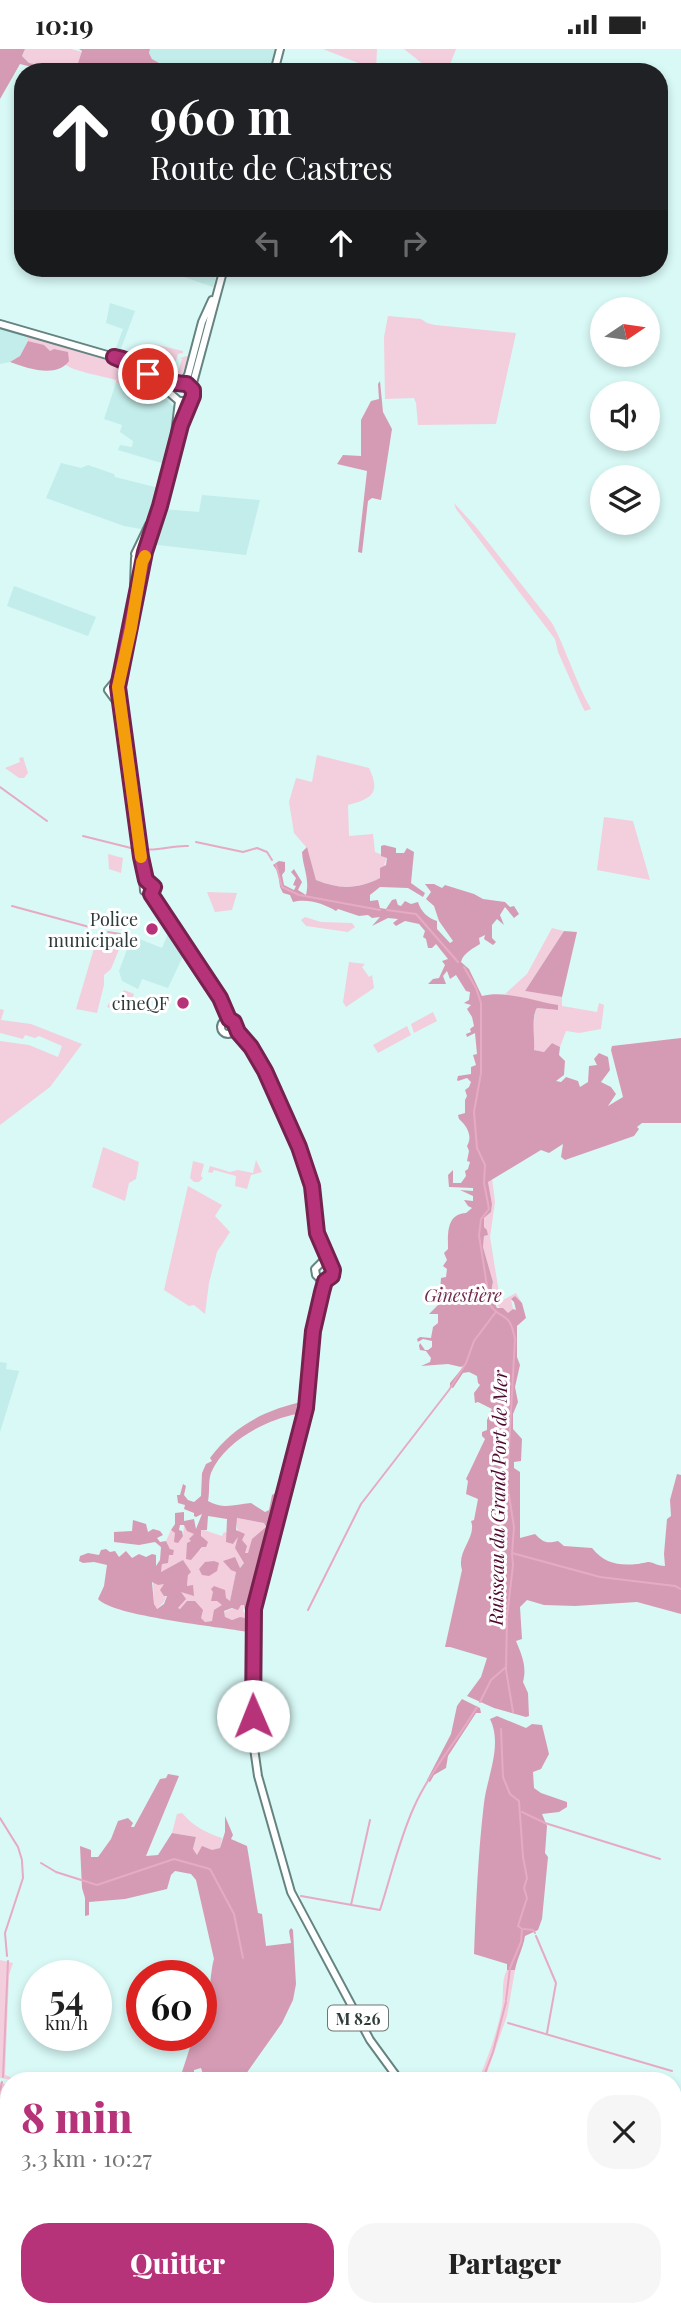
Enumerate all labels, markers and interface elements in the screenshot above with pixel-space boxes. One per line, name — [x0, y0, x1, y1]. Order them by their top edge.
text: 10:19 — [35, 7, 94, 42]
text: 960 m — [150, 82, 292, 147]
icon: ahead — [35, 91, 126, 182]
text: Route de Castres — [150, 145, 393, 188]
icon: left — [249, 224, 287, 262]
icon: ahead — [322, 224, 360, 262]
icon: right — [395, 224, 433, 262]
north arrow — [590, 297, 660, 367]
map controls — [590, 297, 660, 535]
pin — [118, 344, 178, 404]
icon: arrive — [129, 355, 167, 393]
button: sound — [590, 381, 660, 451]
button: layers — [590, 465, 660, 535]
place label: Police municipale — [48, 907, 138, 952]
marker: Police municipale — [144, 921, 160, 937]
place label: cineQF — [112, 991, 169, 1015]
marker: cineQF — [175, 995, 191, 1011]
park label: Ginestière — [424, 1283, 502, 1307]
water label: Ruisseau du Grand Port de Mer — [482, 1369, 512, 1627]
position arrow — [216, 1679, 290, 1753]
speed limit sign: 60 — [126, 1960, 217, 2051]
text: 54 — [49, 1973, 84, 2020]
road number: M 826 — [328, 2005, 388, 2031]
text: km/h — [45, 2011, 88, 2035]
text: 8 min — [21, 2088, 132, 2144]
button: close — [587, 2095, 661, 2169]
text: 3.3 km · 10:27 — [21, 2142, 152, 2173]
button: Quitter — [21, 2223, 334, 2303]
button: Partager — [348, 2223, 661, 2303]

